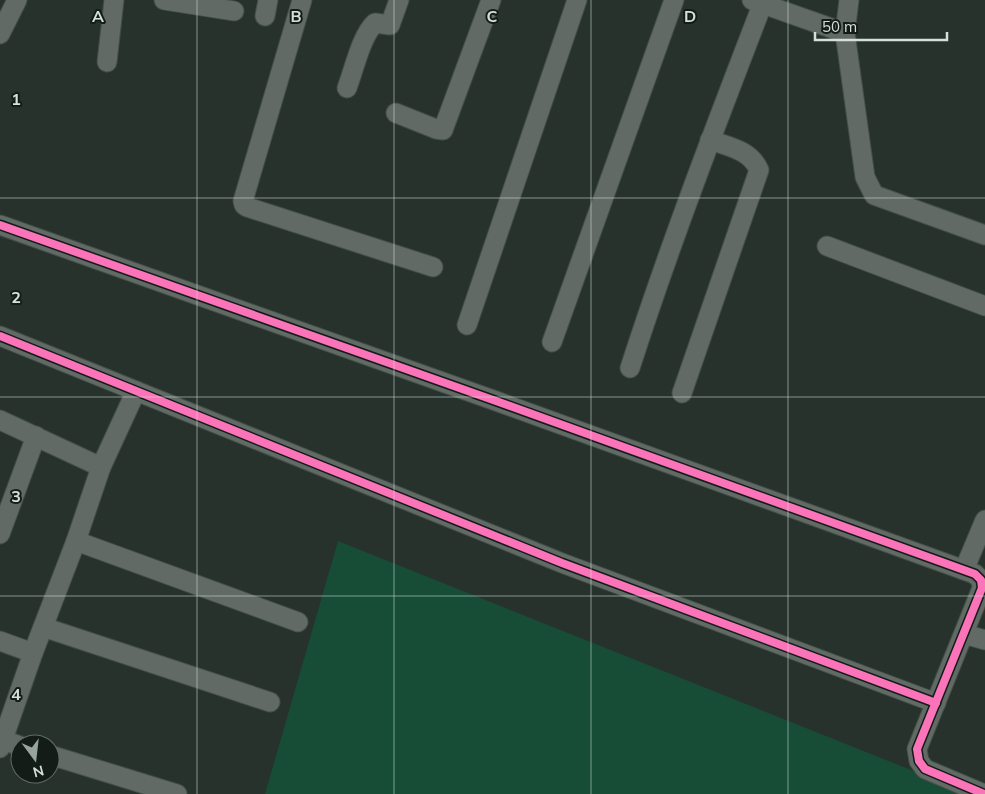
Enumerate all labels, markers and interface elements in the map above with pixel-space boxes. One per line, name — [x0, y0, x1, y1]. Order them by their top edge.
text: A — [92, 6, 104, 26]
text: B — [290, 6, 302, 26]
text: C — [487, 6, 498, 26]
text: D — [684, 6, 696, 26]
scale bar — [815, 10, 948, 42]
text: 50 m — [822, 17, 857, 36]
text: 1 — [11, 89, 21, 109]
text: 2 — [11, 287, 21, 307]
text: 3 — [11, 486, 21, 506]
text: 4 — [11, 684, 21, 704]
north arrow — [10, 734, 60, 784]
text: N — [31, 761, 46, 782]

